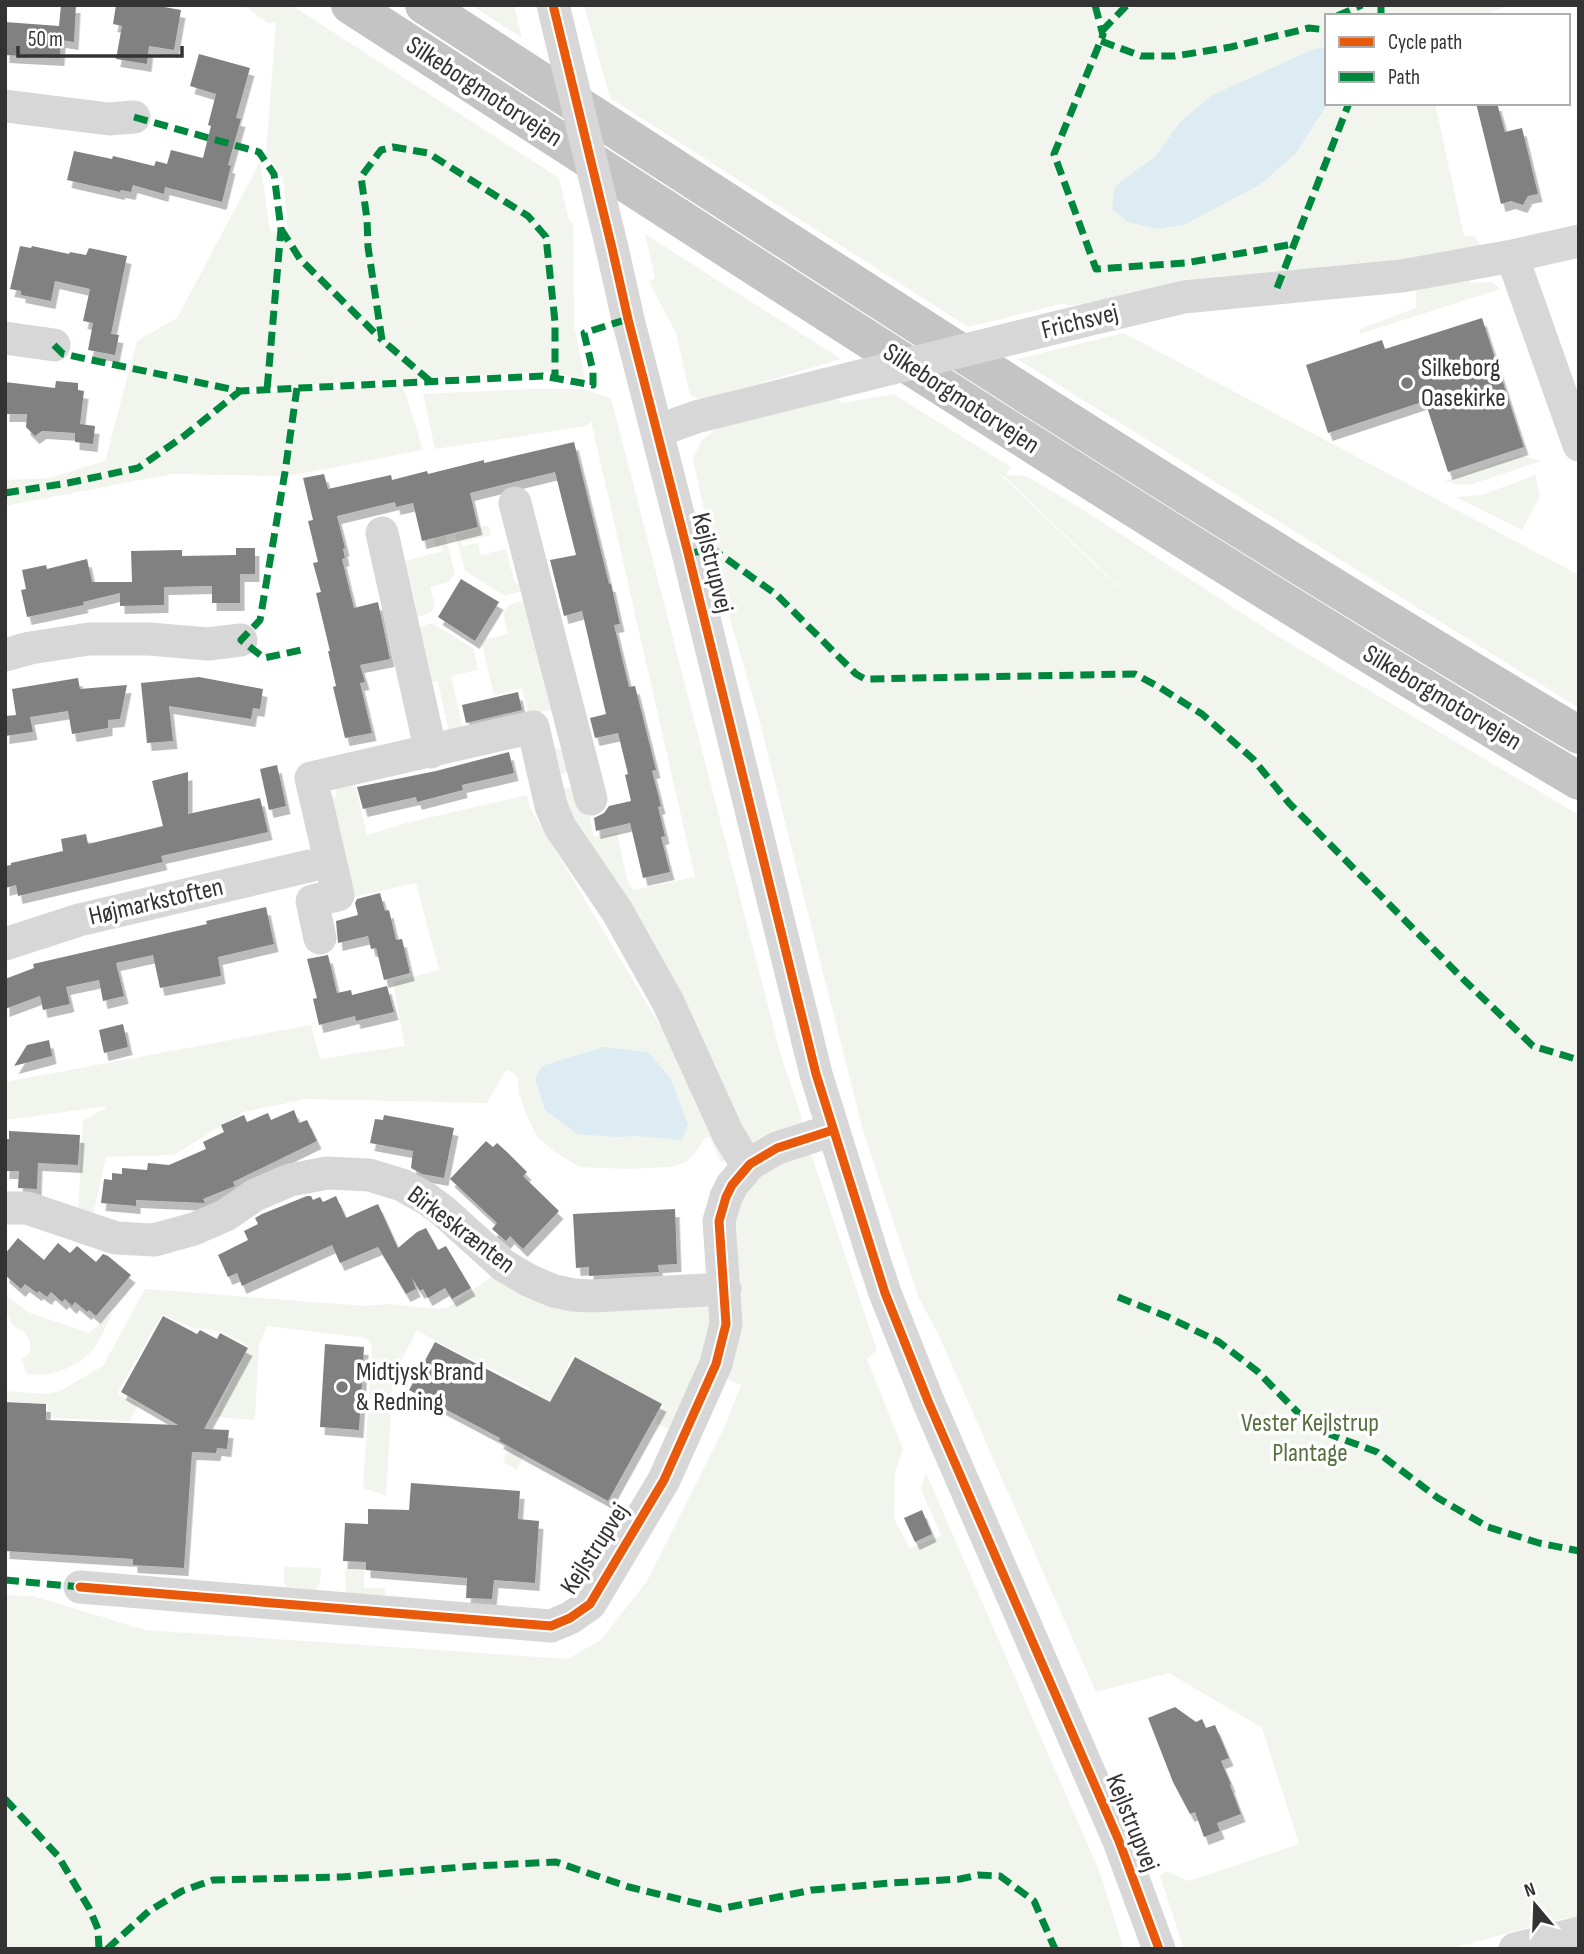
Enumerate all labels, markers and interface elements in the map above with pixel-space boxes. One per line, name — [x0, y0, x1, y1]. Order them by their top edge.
scale bar — [18, 14, 182, 58]
legend — [1325, 14, 1570, 105]
text: 50 m — [28, 27, 63, 52]
street label: Silkeborgmotorvejen — [400, 30, 568, 154]
text: Cycle path — [1388, 30, 1462, 55]
text: Path — [1388, 65, 1420, 90]
street label: Frichsvej — [1038, 298, 1122, 346]
street label: Silkeborgmotorvejen — [877, 337, 1045, 461]
place label: Silkeborg Oasekirke — [1421, 353, 1506, 414]
marker: Silkeborg Oasekirke — [1399, 375, 1415, 391]
street label: Kejlstrupvej — [685, 510, 739, 616]
street label: Silkeborgmotorvejen — [1357, 638, 1527, 758]
street label: Højmarkstoften — [86, 871, 226, 933]
street label: Birkeskrænten — [401, 1180, 521, 1280]
place label: Midtjysk Brand & Redning — [356, 1357, 484, 1418]
marker: Midtjysk Brand & Redning — [334, 1379, 350, 1395]
park label: Vester Kejlstrup Plantage — [1241, 1408, 1379, 1469]
street label: Kejlstrupvej — [554, 1498, 636, 1600]
street label: Kejlstrupvej — [1098, 1770, 1166, 1876]
north arrow — [1500, 1870, 1570, 1940]
text: N — [1521, 1878, 1538, 1903]

